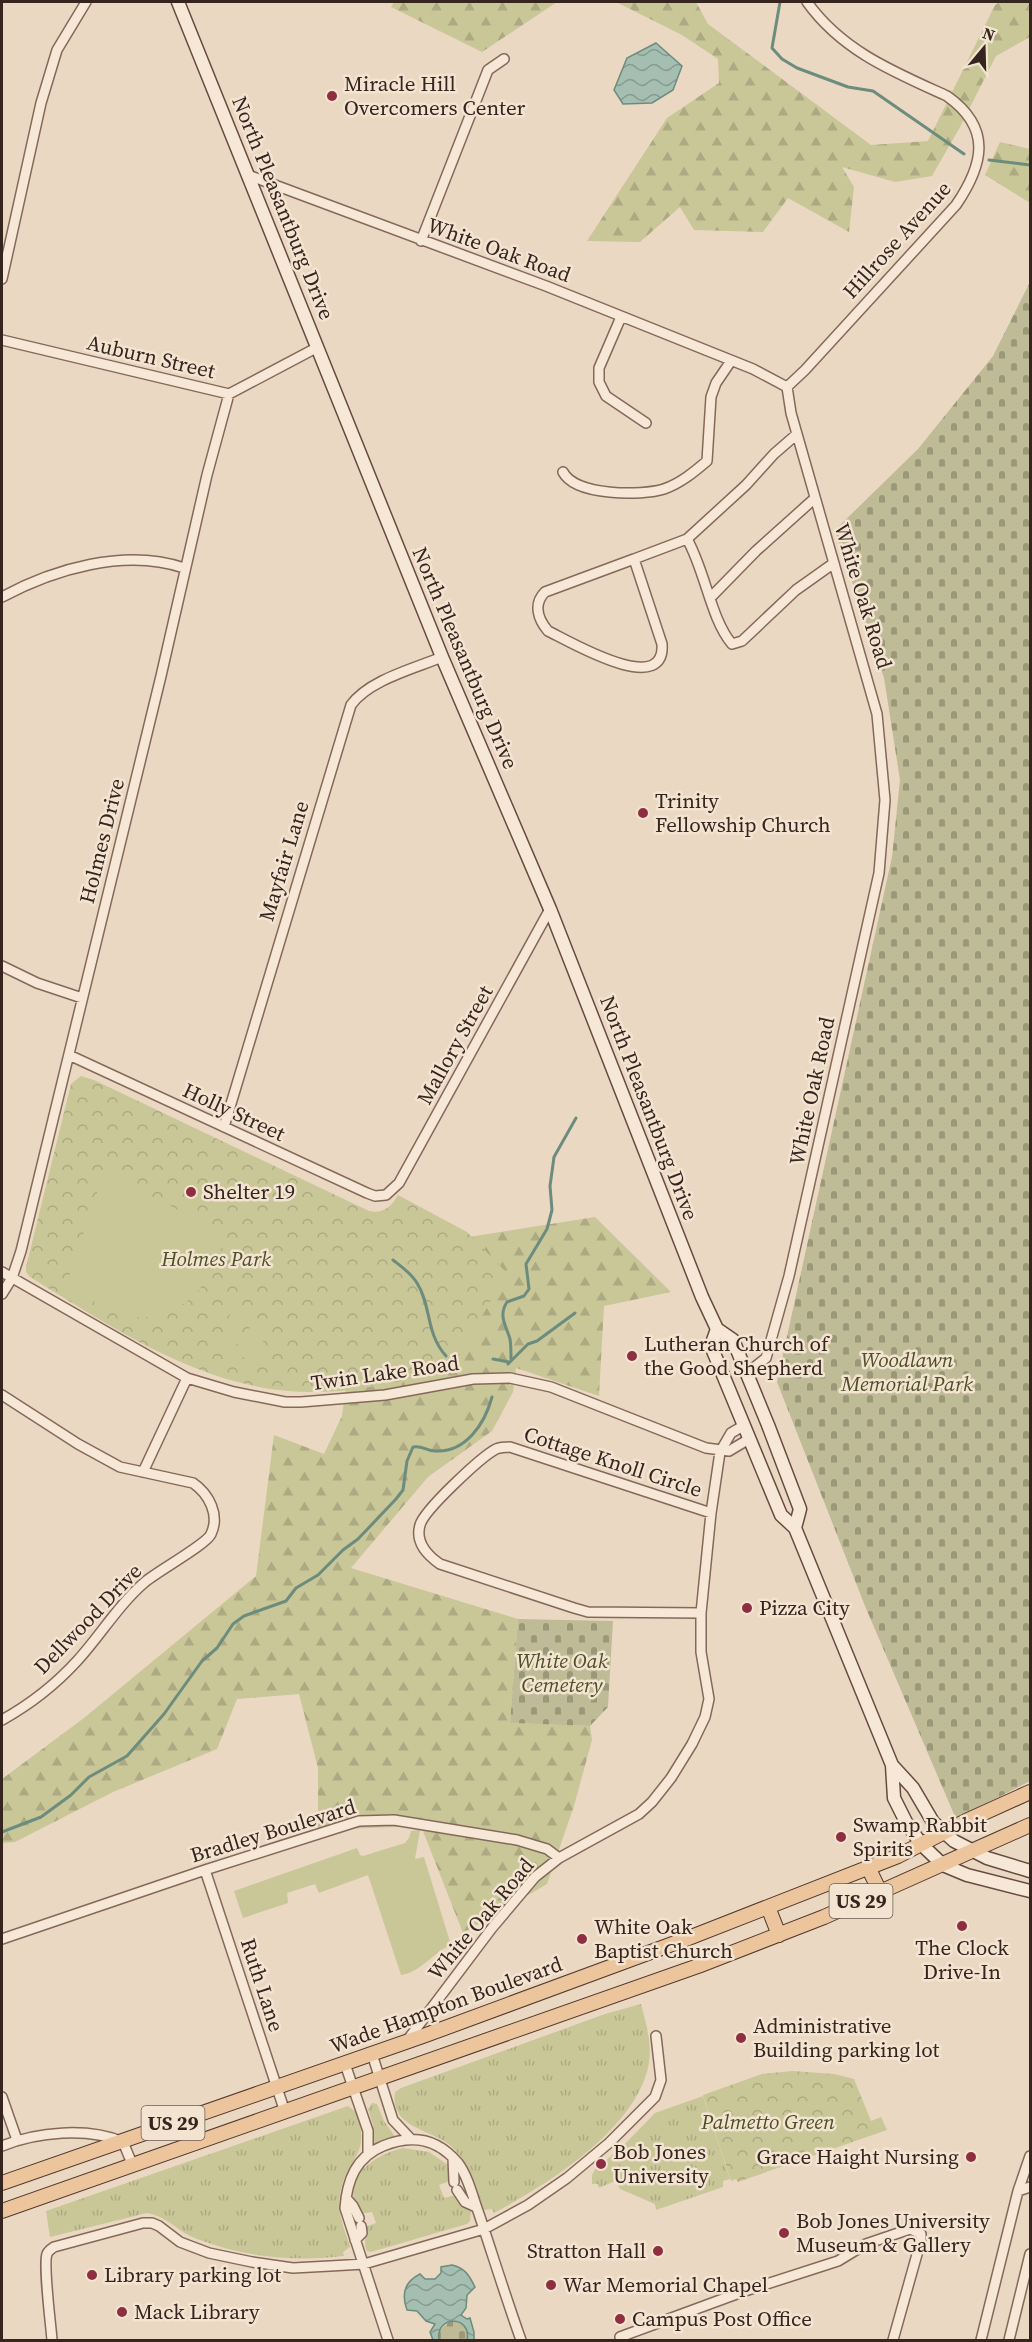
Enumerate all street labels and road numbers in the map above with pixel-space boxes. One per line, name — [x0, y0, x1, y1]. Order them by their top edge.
street label: North Pleasantburg Drive — [225, 92, 342, 324]
street label: Hillrose Avenue — [836, 175, 957, 305]
street label: White Oak Road — [423, 210, 575, 289]
street label: Auburn Street — [84, 328, 218, 385]
street label: White Oak Road — [828, 519, 899, 672]
street label: North Pleasantburg Drive — [406, 542, 525, 773]
street label: Holmes Drive — [72, 775, 131, 906]
street label: Mayfair Lane — [251, 797, 316, 925]
street label: Mallory Street — [410, 980, 499, 1110]
street label: North Pleasantburg Drive — [593, 991, 706, 1224]
street label: White Oak Road — [782, 1014, 841, 1168]
street label: Holly Street — [178, 1075, 290, 1148]
street label: Twin Lake Road — [309, 1348, 461, 1397]
street label: Cottage Knoll Circle — [520, 1419, 706, 1504]
street label: Dellwood Drive — [27, 1557, 148, 1680]
street label: Bradley Boulevard — [186, 1792, 359, 1870]
street label: White Oak Road — [421, 1851, 540, 1986]
road number: US 29 — [830, 1884, 892, 1918]
street label: Ruth Lane — [234, 1934, 291, 2035]
street label: Wade Hampton Boulevard — [326, 1949, 566, 2060]
road number: US 29 — [142, 2106, 204, 2140]

